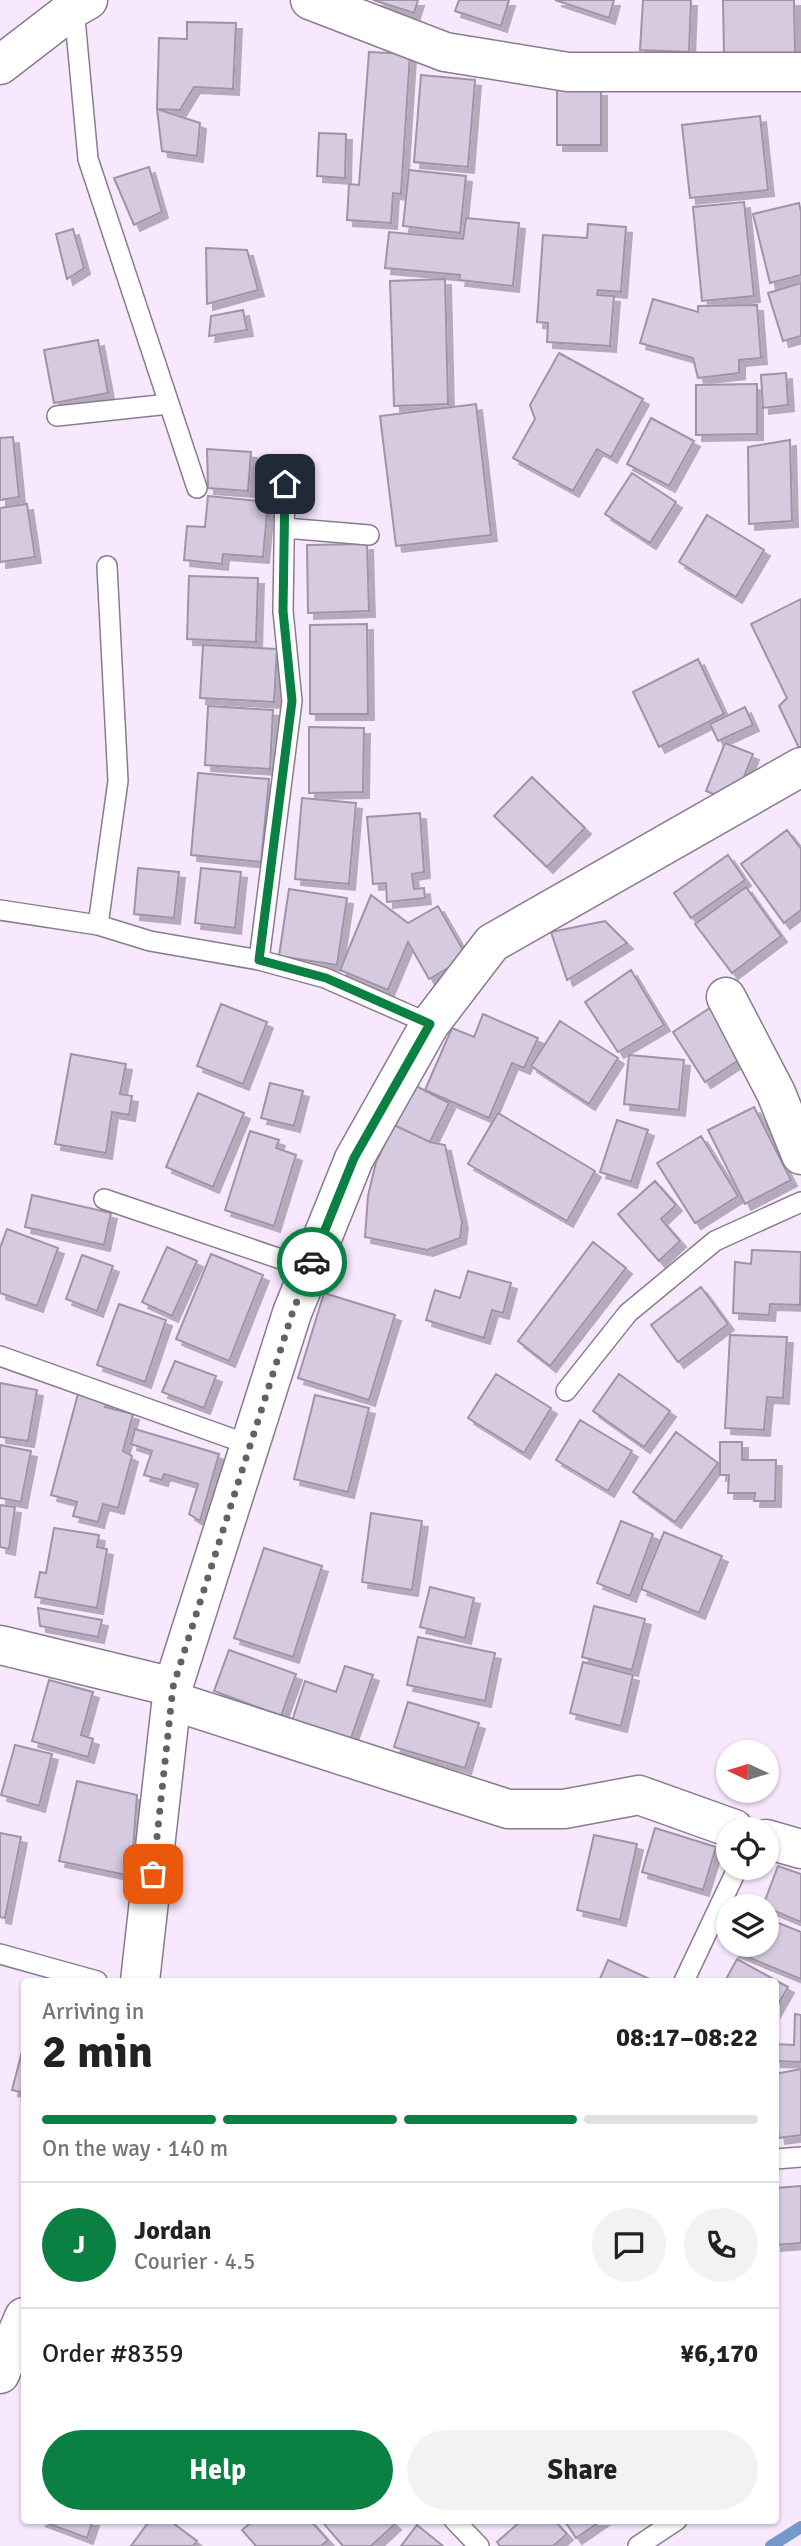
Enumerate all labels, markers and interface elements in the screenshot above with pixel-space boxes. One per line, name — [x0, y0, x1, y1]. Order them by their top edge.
pin — [255, 454, 315, 514]
icon: home — [266, 465, 304, 503]
courier — [277, 1227, 347, 1297]
icon: car — [293, 1243, 331, 1281]
north arrow — [716, 1740, 779, 1802]
map controls — [716, 1740, 779, 1957]
button: locate — [716, 1817, 779, 1880]
pin — [123, 1844, 183, 1904]
icon: bag — [134, 1855, 172, 1893]
button: layers — [716, 1894, 779, 1957]
text: Arriving in — [42, 1997, 144, 2026]
text: 08:17–08:22 — [616, 2022, 758, 2054]
text: 2 min — [42, 2024, 153, 2080]
text: On the way · 140 m — [42, 2134, 228, 2163]
button: chat — [592, 2208, 666, 2282]
button: phone — [684, 2208, 758, 2282]
text: Jordan — [134, 2215, 211, 2247]
text: J — [73, 2229, 85, 2261]
text: Courier · 4.5 — [134, 2247, 255, 2276]
text: Order #8359 — [42, 2338, 183, 2370]
text: ¥6,170 — [680, 2338, 758, 2370]
button: Help — [42, 2430, 393, 2510]
button: Share — [407, 2430, 758, 2510]

